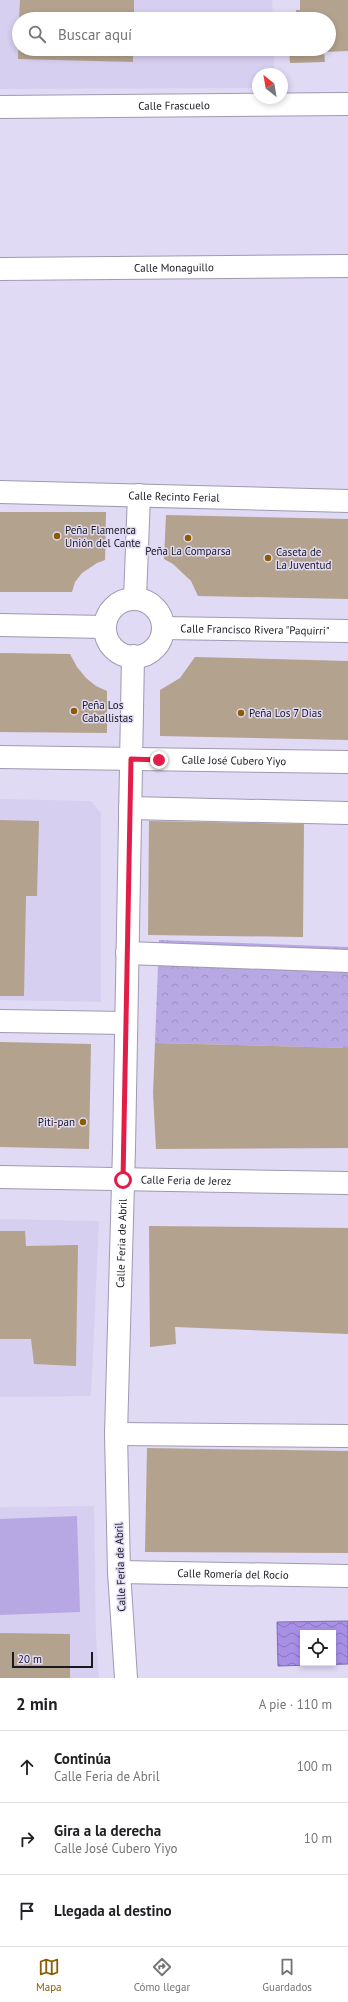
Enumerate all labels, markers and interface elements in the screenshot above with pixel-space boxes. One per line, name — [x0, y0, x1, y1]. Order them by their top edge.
search box — [12, 12, 336, 56]
icon: search — [26, 23, 48, 45]
text: Buscar aquí — [58, 25, 132, 44]
north arrow — [252, 68, 288, 104]
street label: Calle Frascuelo — [138, 98, 210, 113]
street label: Calle Monaguillo — [134, 260, 214, 275]
street label: Calle Recinto Ferial — [128, 488, 220, 505]
place label: Peña Flamenca Unión del Cante — [65, 523, 141, 550]
marker: Peña Flamenca Unión del Cante — [52, 531, 62, 541]
marker: Peña La Comparsa — [183, 533, 193, 543]
place label: Peña La Comparsa — [145, 544, 231, 558]
place label: Caseta de La Juventud — [276, 545, 331, 572]
marker: Caseta de La Juventud — [263, 553, 273, 563]
street label: Calle Francisco Rivera "Paquirri" — [180, 621, 330, 638]
place label: Peña Los Caballistas — [82, 698, 133, 725]
marker: Peña Los Caballistas — [69, 706, 79, 716]
place label: Peña Los 7 Dias — [249, 706, 322, 720]
marker: Peña Los 7 Dias — [236, 708, 246, 718]
route end — [150, 751, 168, 769]
street label: Calle José Cubero Yiyo — [182, 753, 287, 768]
place label: Piti-pan — [38, 1115, 75, 1129]
marker: Piti-pan — [78, 1117, 88, 1127]
route start — [114, 1171, 132, 1189]
street label: Calle Feria de Jerez — [141, 1172, 231, 1188]
street label: Calle Feria de Abril — [113, 1198, 130, 1288]
street label: Calle Feria de Abril — [111, 1521, 129, 1612]
street label: Calle Romería del Rocío — [177, 1566, 289, 1582]
map controls — [300, 1630, 336, 1666]
button: locate — [300, 1630, 336, 1666]
scale bar — [12, 1650, 93, 1669]
text: 20 m — [18, 1652, 42, 1666]
text: 2 min — [16, 1693, 57, 1715]
text: A pie · 110 m — [259, 1696, 332, 1713]
text: Continúa — [54, 1749, 111, 1768]
icon: ahead — [16, 1756, 38, 1778]
text: 100 m — [297, 1758, 332, 1775]
text: Calle Feria de Abril — [54, 1768, 159, 1785]
text: Gira a la derecha — [54, 1821, 161, 1840]
icon: right — [16, 1828, 38, 1850]
text: 10 m — [304, 1830, 332, 1847]
text: Calle José Cubero Yiyo — [54, 1840, 178, 1857]
icon: arrive — [16, 1900, 38, 1922]
text: Llegada al destino — [54, 1901, 172, 1920]
tab: Mapa — [36, 1956, 62, 1994]
tab: Cómo llegar — [134, 1956, 190, 1994]
tab: Guardados — [262, 1956, 312, 1994]

